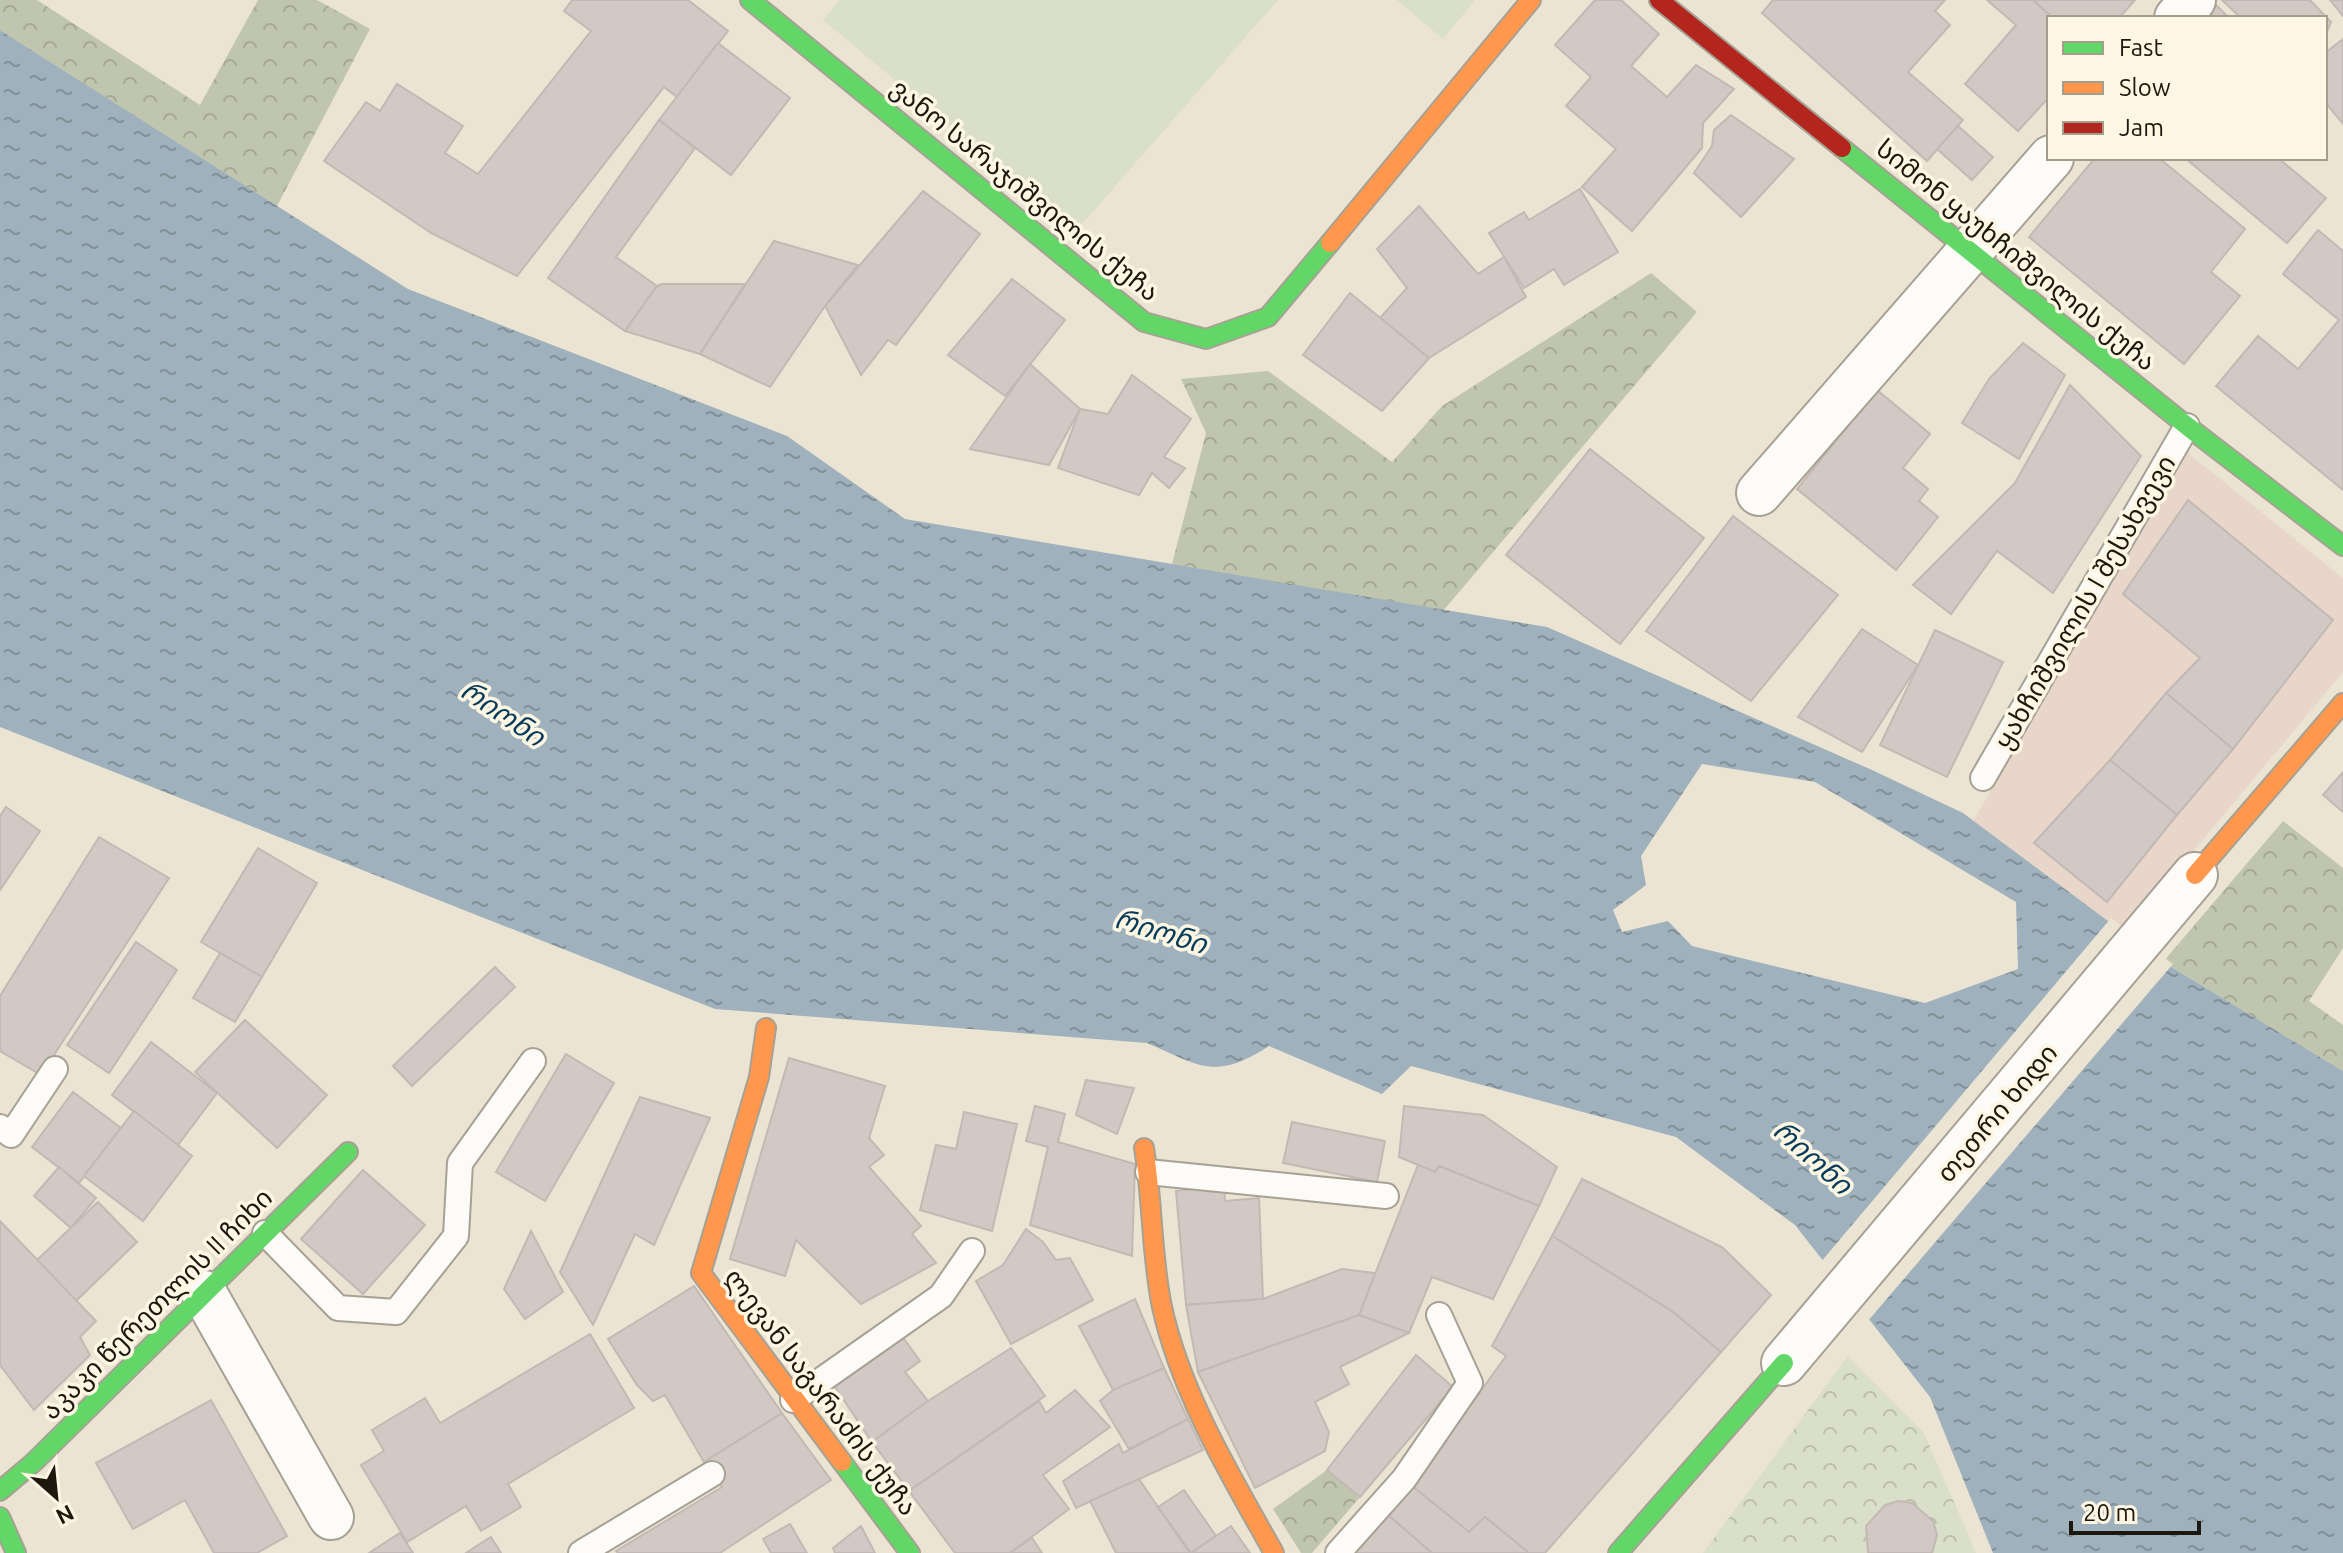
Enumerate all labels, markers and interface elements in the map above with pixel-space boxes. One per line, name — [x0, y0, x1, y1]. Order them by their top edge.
legend — [2047, 16, 2327, 160]
text: Fast — [2119, 34, 2163, 61]
street label: ვანო სარაჯიშვილის ქუჩა — [884, 73, 1165, 308]
text: Slow — [2119, 74, 2171, 101]
text: Jam — [2119, 114, 2164, 141]
street label: სიმონ ყაუხჩიშვილის ქუჩა — [1870, 133, 2162, 378]
street label: ყახჩიშვილის I შესახვევი — [1988, 450, 2182, 755]
water label: რიონი — [456, 673, 553, 753]
water label: რიონი — [1112, 902, 1212, 960]
street label: თეთრი ხიდი — [1931, 1038, 2064, 1189]
water label: რიონი — [1768, 1114, 1860, 1201]
street label: აკაკი წერეთლის II ჩიხი — [36, 1183, 279, 1426]
street label: ლევან საგარაძის ქუჩა — [718, 1263, 924, 1522]
north arrow — [16, 1457, 96, 1537]
scale bar — [2071, 1485, 2199, 1535]
text: 20 m — [2083, 1499, 2136, 1526]
text: N — [52, 1500, 78, 1530]

